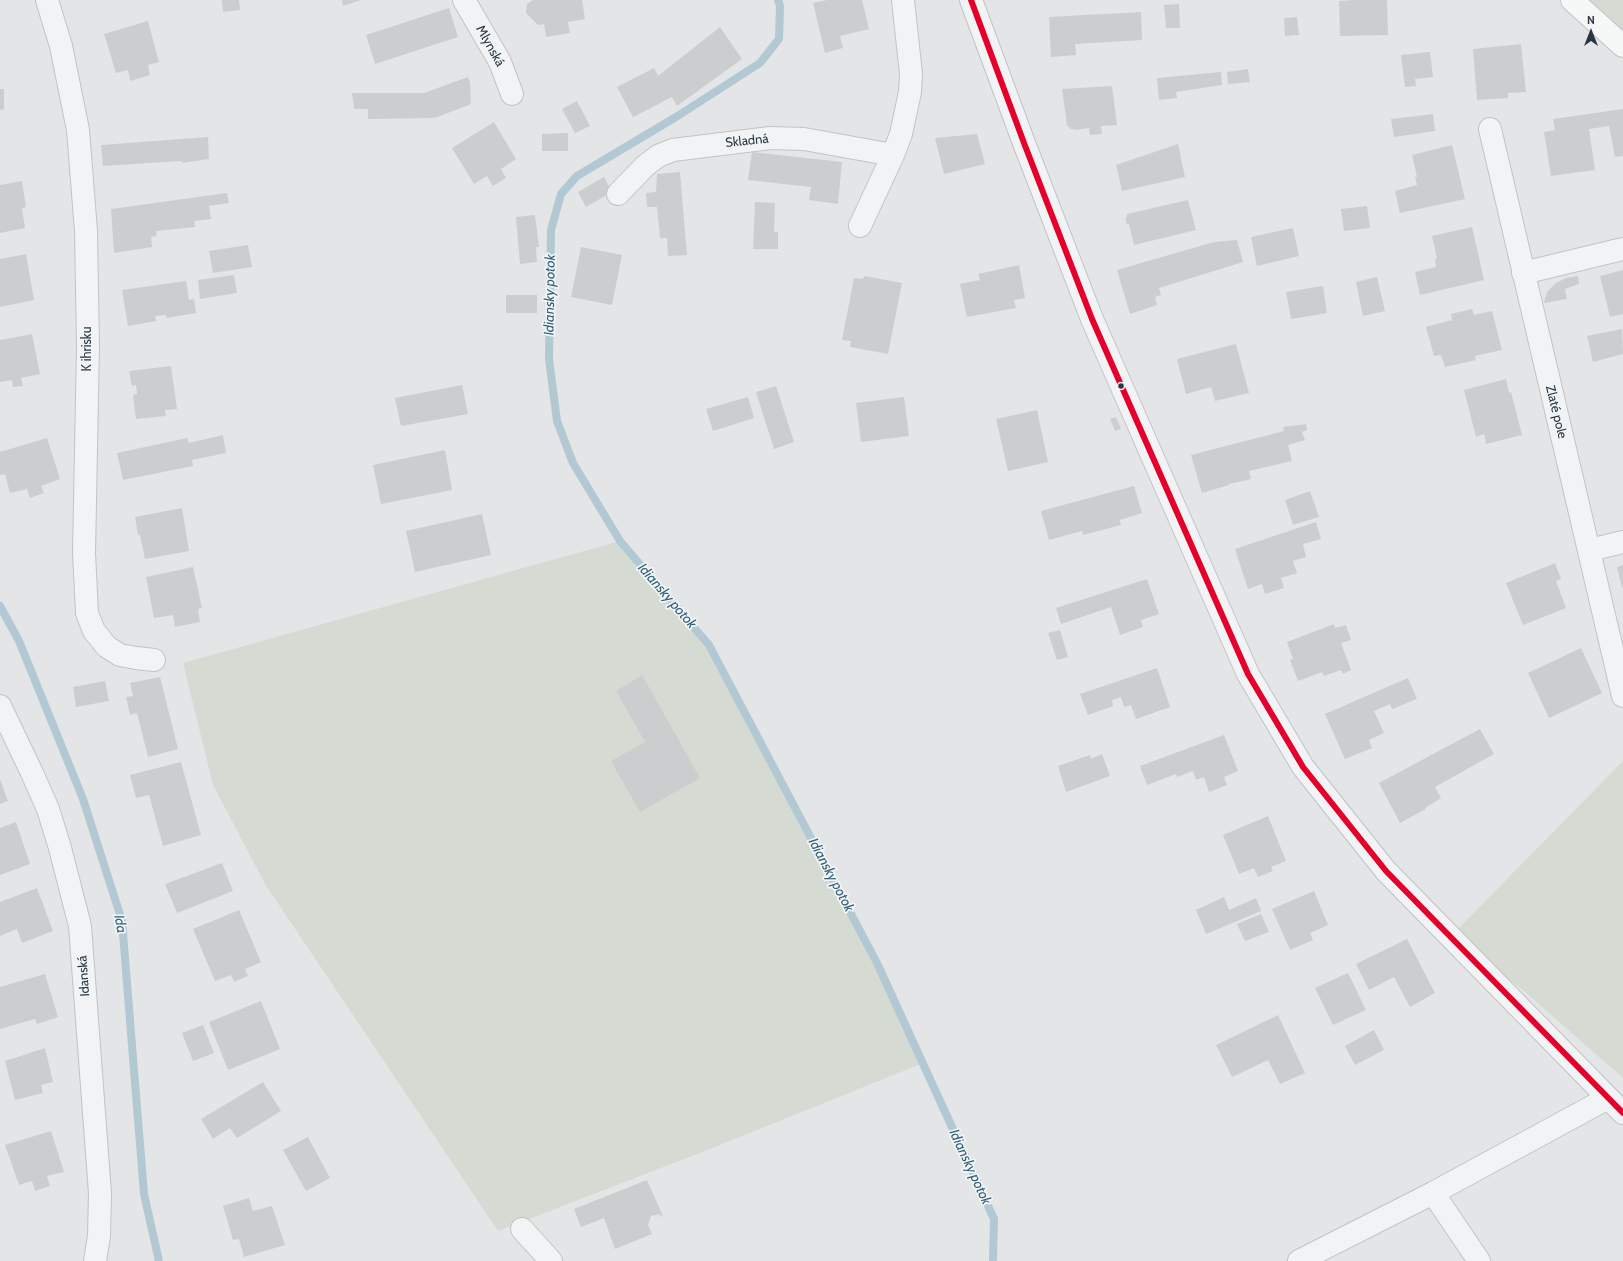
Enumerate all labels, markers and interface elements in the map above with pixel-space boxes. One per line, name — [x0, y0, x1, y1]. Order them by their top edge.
north arrow — [1571, 12, 1611, 52]
text: N — [1587, 13, 1595, 27]
street label: Mlynská — [472, 23, 508, 69]
street label: Skladná — [725, 131, 769, 151]
water label: Idiansky potok — [541, 254, 559, 336]
street label: K ihrisku — [79, 327, 95, 371]
unlabelled marker — [1116, 381, 1126, 391]
street label: Zlaté pole — [1542, 384, 1570, 440]
water label: Idiansky potok — [634, 560, 700, 632]
water label: Idiansky potok — [805, 835, 857, 915]
water label: Ida — [110, 914, 130, 934]
street label: Idanská — [75, 955, 93, 997]
water label: Idiansky potok — [945, 1127, 995, 1207]

